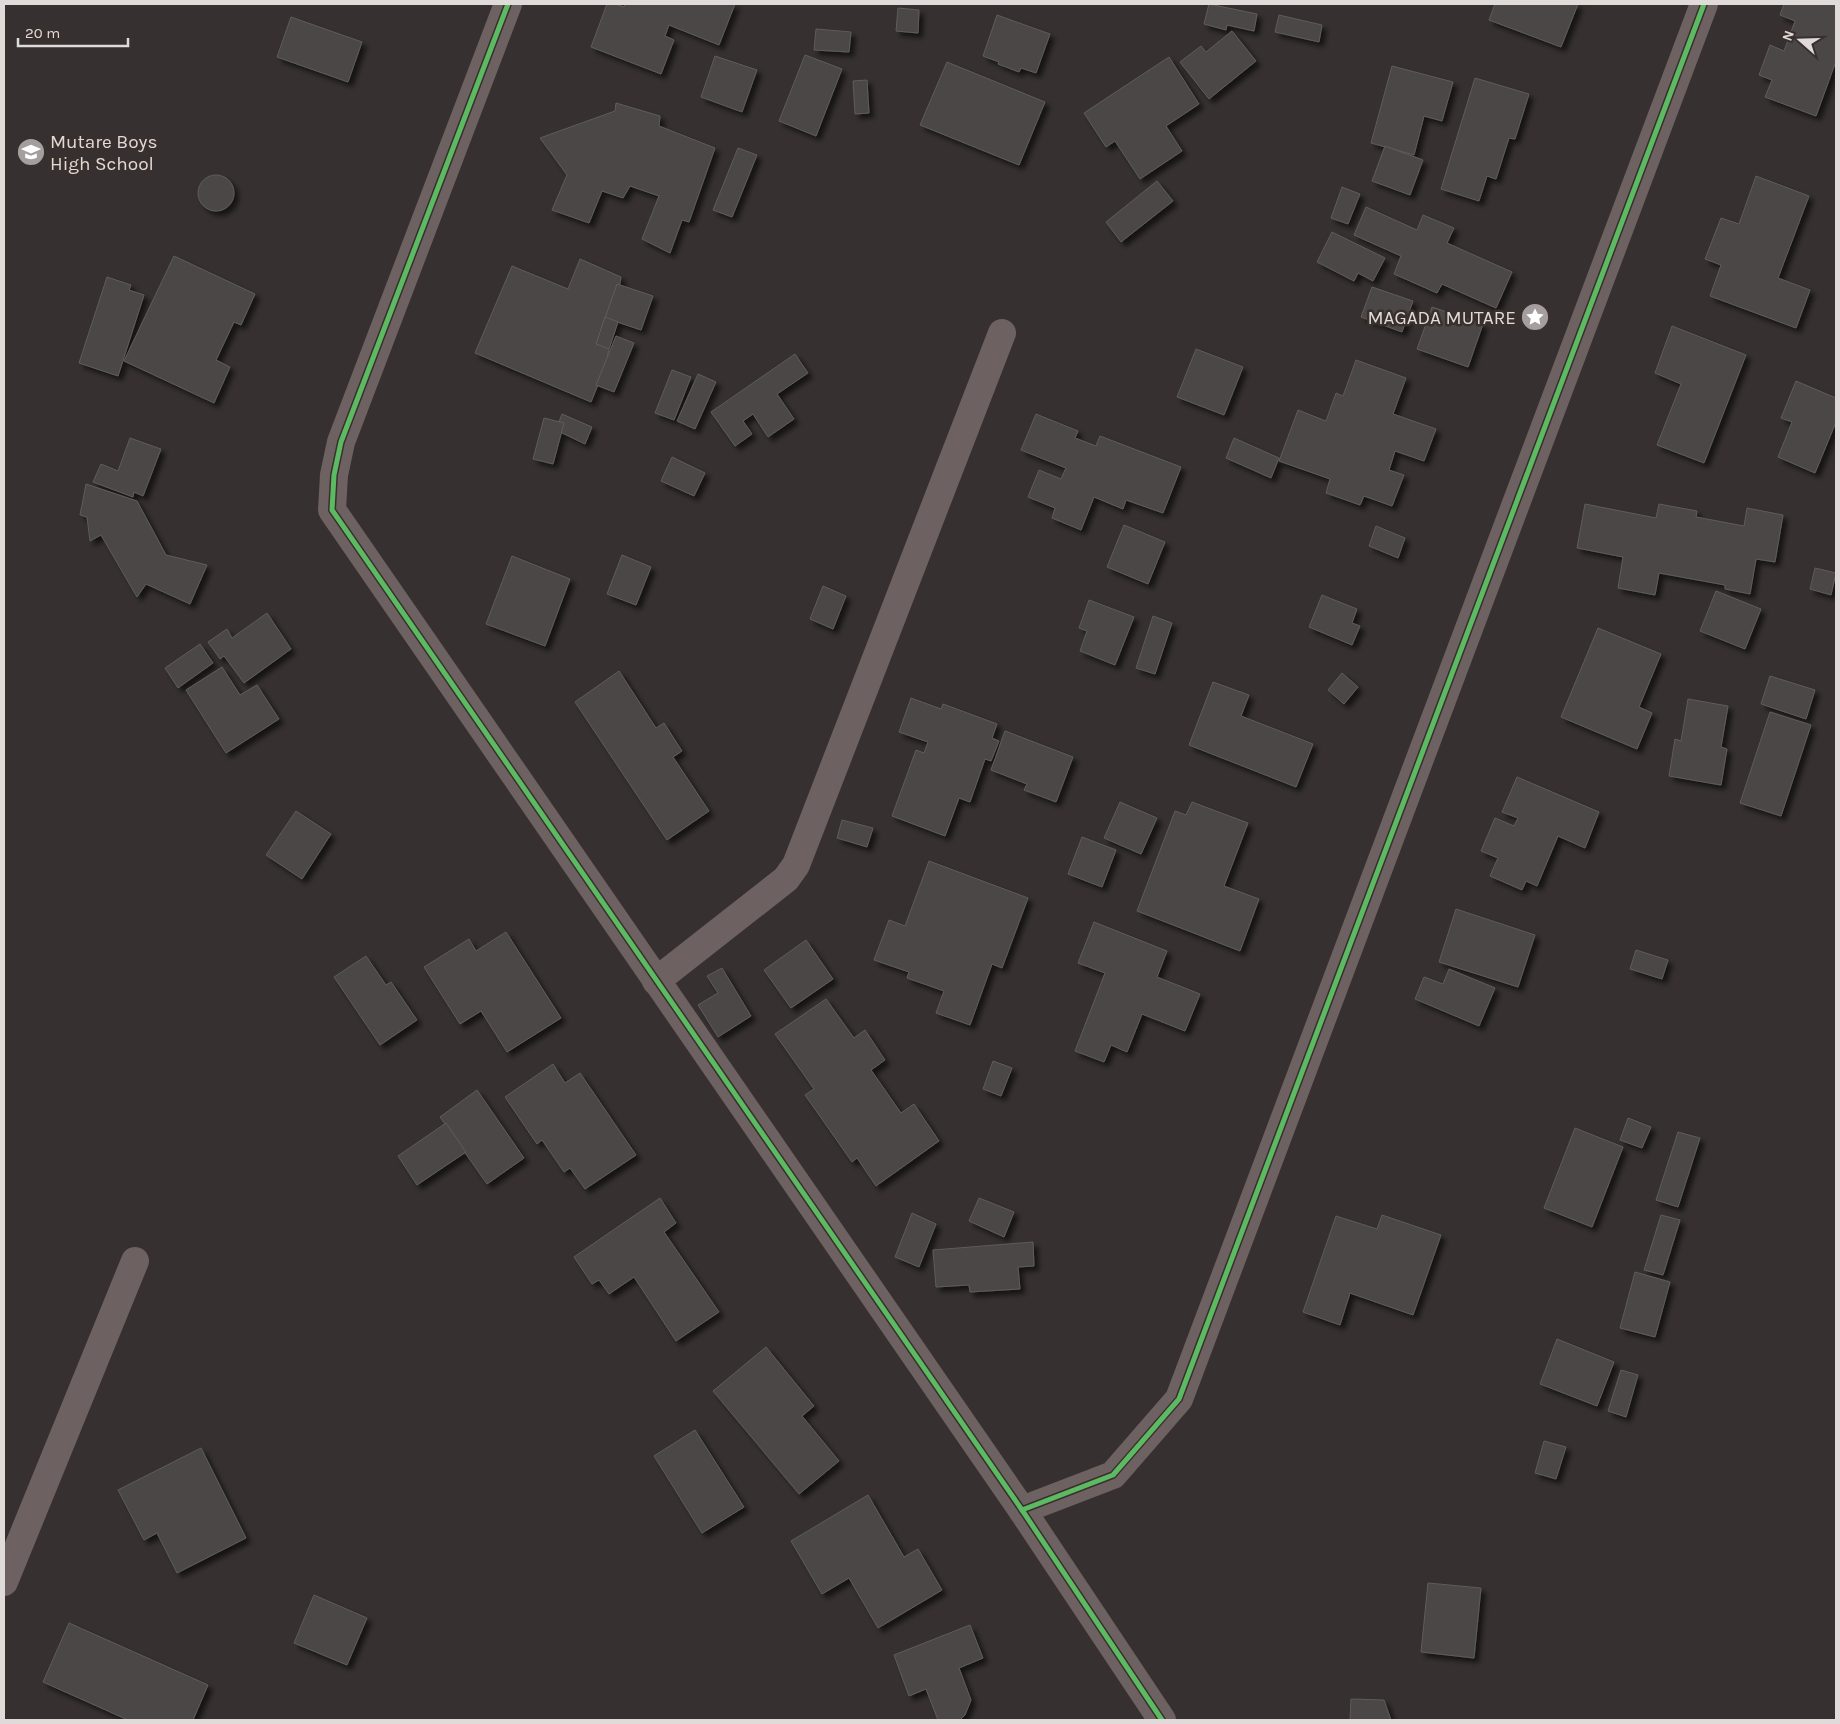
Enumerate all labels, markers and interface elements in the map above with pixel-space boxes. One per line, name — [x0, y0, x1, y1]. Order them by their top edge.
scale bar — [18, 15, 128, 47]
north arrow — [1775, 15, 1825, 65]
text: 20 m — [25, 24, 60, 42]
text: N — [1779, 28, 1798, 43]
place label: Mutare Boys High School — [50, 131, 157, 175]
school or university icon: Mutare Boys High School — [16, 137, 46, 167]
place icon: MAGADA MUTARE — [1520, 302, 1550, 332]
place label: MAGADA MUTARE — [1367, 307, 1516, 329]

